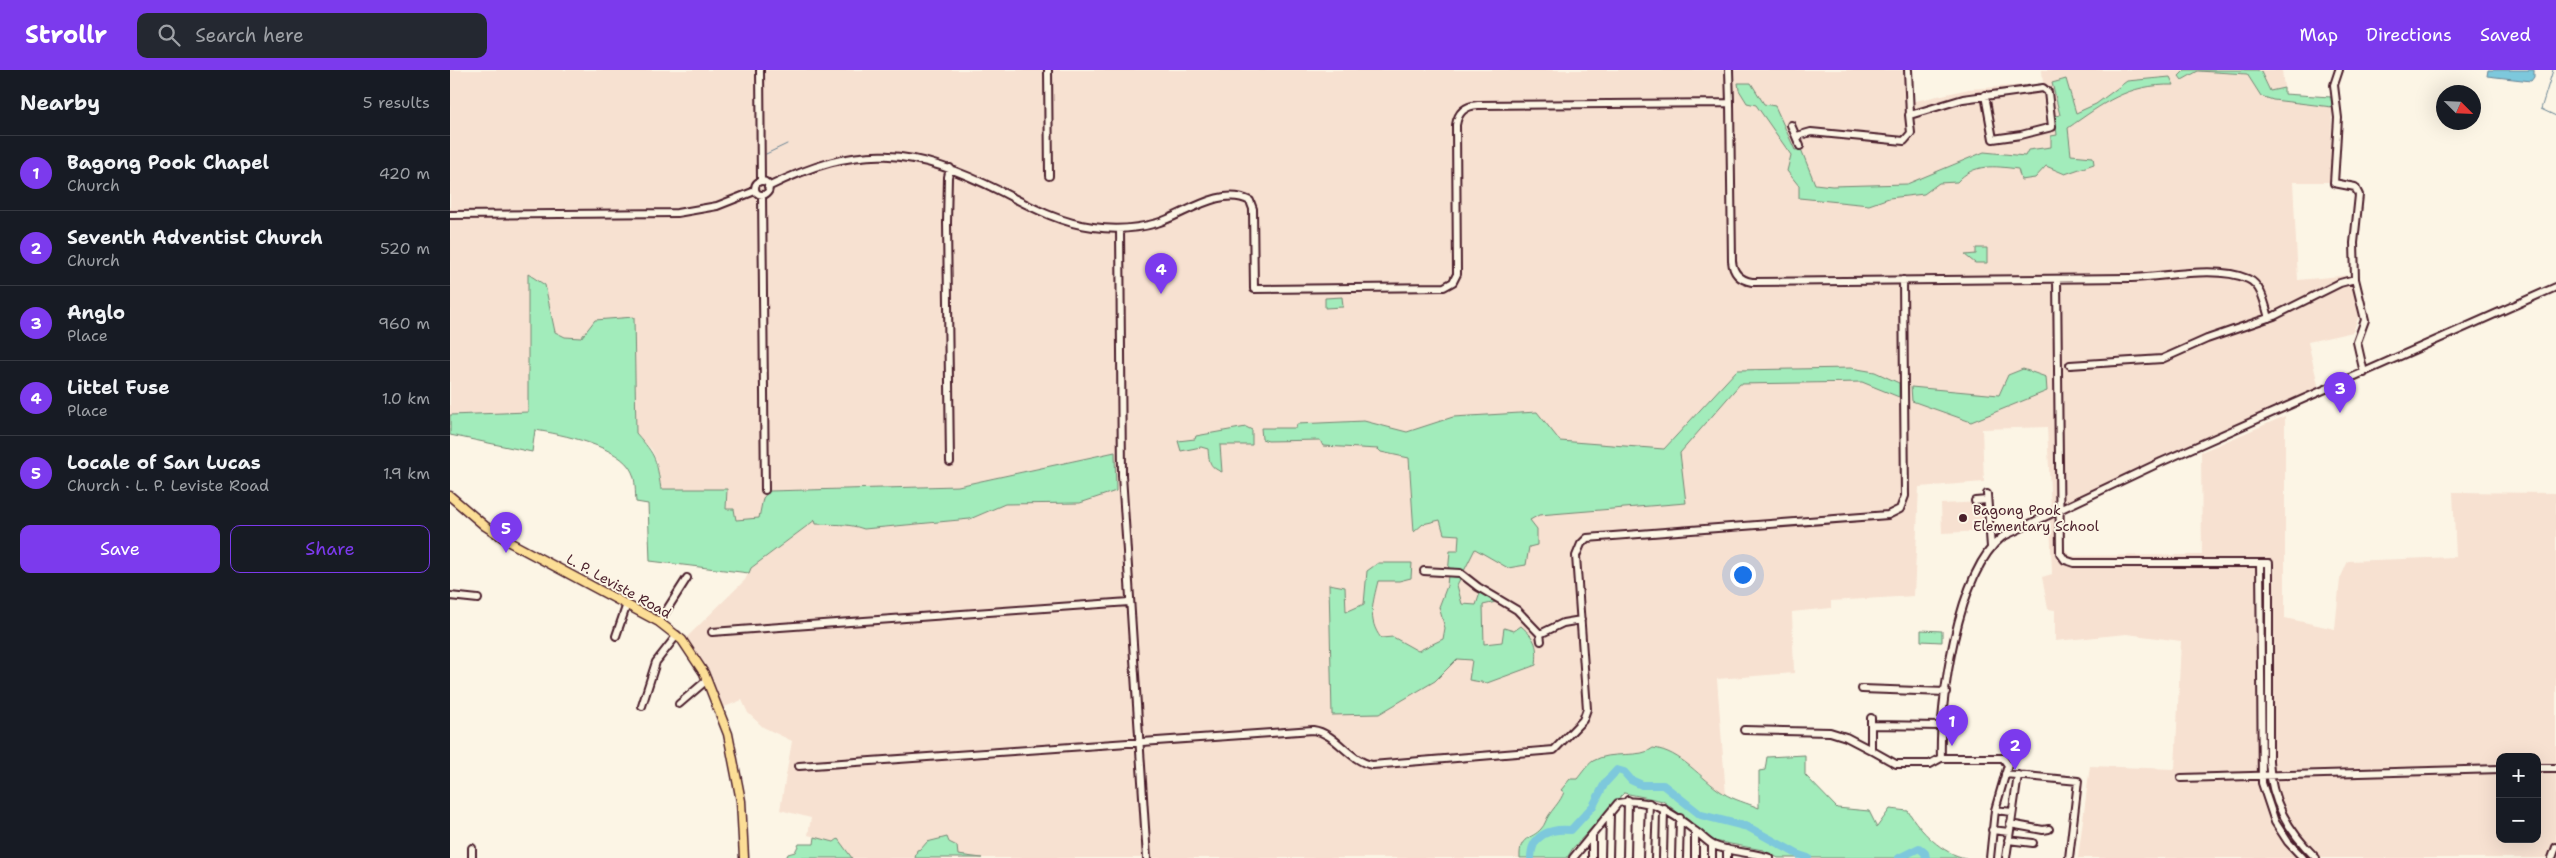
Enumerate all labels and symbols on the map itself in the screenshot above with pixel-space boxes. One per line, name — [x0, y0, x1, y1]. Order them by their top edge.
north arrow — [2436, 85, 2481, 130]
pin: 4 — [1145, 253, 1177, 294]
pin: 3 — [2324, 372, 2356, 413]
place label: Bagong Pook Elementary School — [1973, 501, 2100, 535]
pin: 5 — [490, 512, 522, 553]
marker: Bagong Pook Elementary School — [1957, 512, 1969, 524]
street label: L. P. Leviste Road — [563, 550, 675, 622]
your location — [1730, 562, 1756, 588]
pin: 1 — [1936, 705, 1968, 746]
pin: 2 — [1999, 729, 2031, 770]

